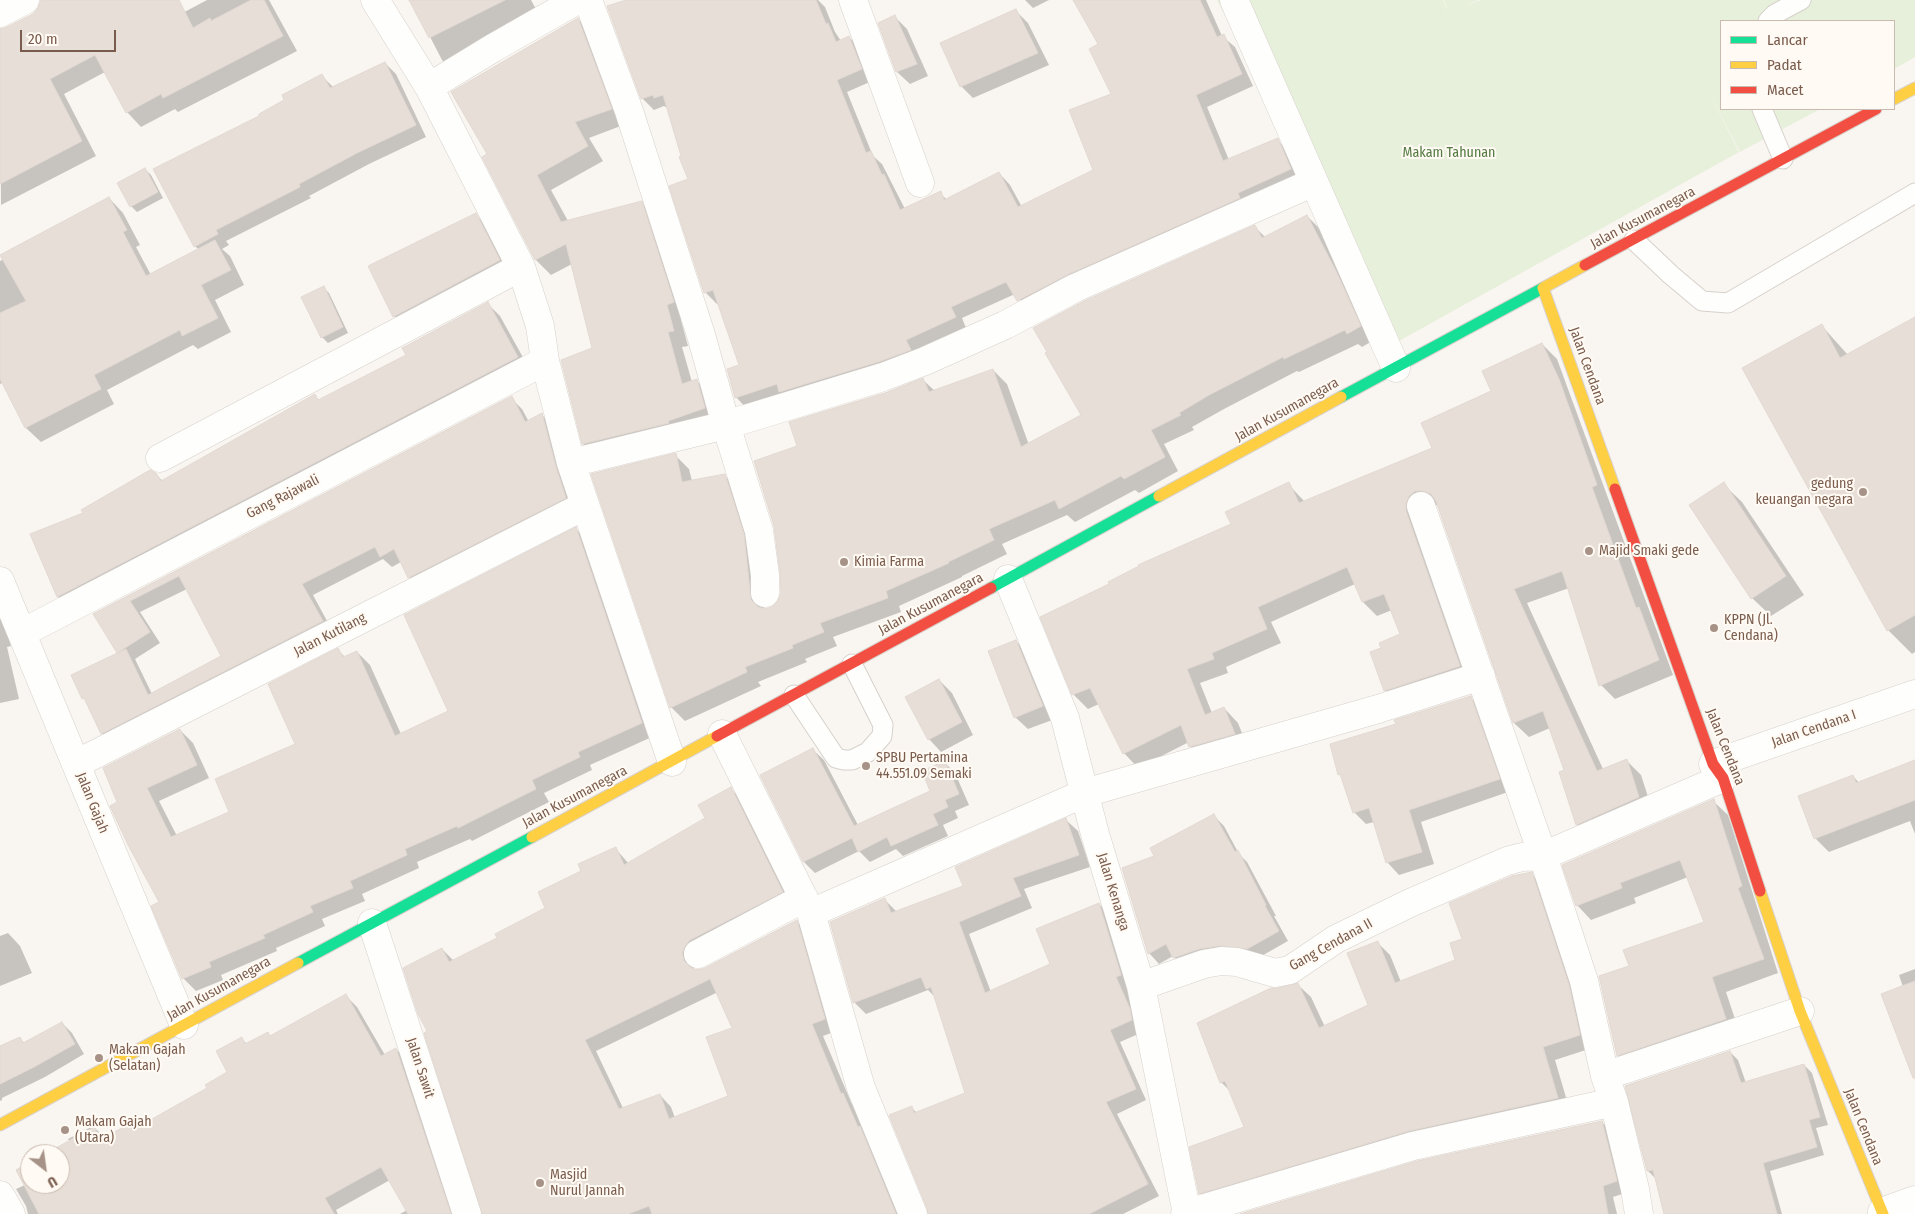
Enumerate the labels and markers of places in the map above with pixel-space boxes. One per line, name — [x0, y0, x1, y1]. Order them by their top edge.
place label: gedung keuangan negara — [1756, 476, 1853, 508]
marker: gedung keuangan negara — [1857, 486, 1869, 498]
place label: Majid Smaki gede — [1599, 543, 1699, 559]
marker: Majid Smaki gede — [1583, 545, 1595, 557]
place label: Kimia Farma — [854, 554, 924, 570]
marker: Kimia Farma — [838, 556, 850, 568]
place label: KPPN (Jl. Cendana) — [1724, 612, 1778, 644]
marker: KPPN (Jl. Cendana) — [1708, 622, 1720, 634]
place label: SPBU Pertamina 44.551.09 Semaki — [876, 750, 972, 782]
marker: SPBU Pertamina 44.551.09 Semaki — [860, 760, 872, 772]
place label: Makam Gajah (Selatan) — [109, 1042, 186, 1074]
marker: Makam Gajah (Selatan) — [93, 1052, 105, 1064]
place label: Makam Gajah (Utara) — [75, 1114, 152, 1146]
marker: Makam Gajah (Utara) — [59, 1124, 71, 1136]
place label: Masjid Nurul Jannah — [550, 1167, 625, 1200]
marker: Masjid Nurul Jannah — [534, 1177, 546, 1189]

